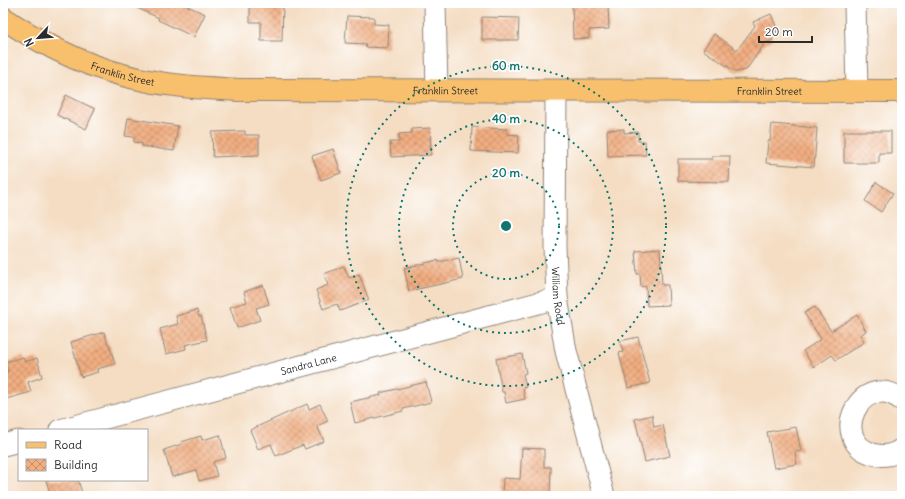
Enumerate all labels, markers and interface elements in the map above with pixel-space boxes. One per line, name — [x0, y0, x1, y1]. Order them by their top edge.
north arrow — [18, 18, 58, 58]
scale bar — [759, 18, 812, 44]
text: 20 m — [765, 24, 793, 39]
text: N — [21, 36, 37, 49]
text: 60 m — [492, 58, 521, 73]
street label: Franklin Street — [89, 59, 156, 89]
street label: Franklin Street — [413, 84, 479, 97]
street label: Franklin Street — [737, 85, 803, 98]
text: 40 m — [492, 111, 521, 126]
text: 20 m — [492, 165, 520, 180]
centre of rings — [499, 219, 513, 233]
street label: William Road — [549, 267, 567, 326]
street label: Sandra Lane — [279, 351, 338, 378]
legend — [18, 429, 148, 481]
text: Road — [54, 437, 82, 452]
text: Building — [54, 457, 98, 472]

